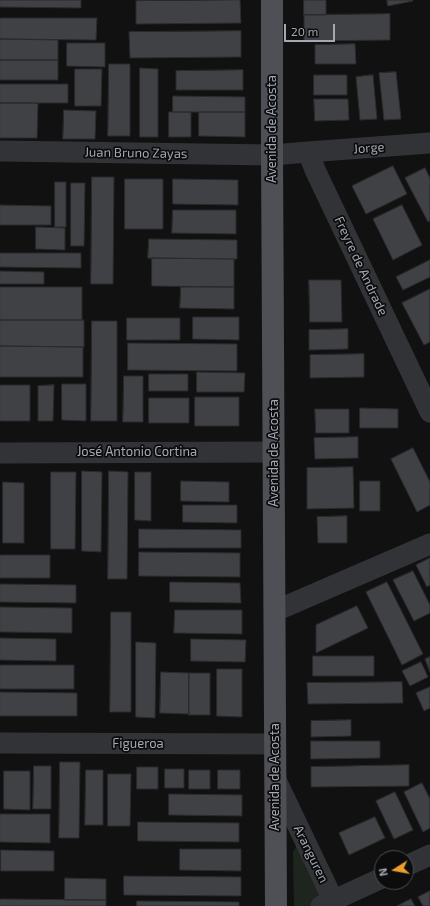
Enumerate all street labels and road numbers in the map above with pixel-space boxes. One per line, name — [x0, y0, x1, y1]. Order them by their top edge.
street label: Avenida de Acosta — [264, 75, 280, 183]
street label: Jorge — [353, 139, 385, 157]
street label: Juan Bruno Zayas — [84, 144, 188, 162]
street label: Freyre de Andrade — [331, 214, 391, 318]
street label: Avenida de Acosta — [266, 399, 282, 507]
street label: José Antonio Cortina — [77, 444, 197, 460]
street label: Avenida de Acosta — [267, 723, 283, 831]
street label: Figueroa — [112, 736, 164, 752]
street label: Aranguren — [290, 823, 332, 885]

